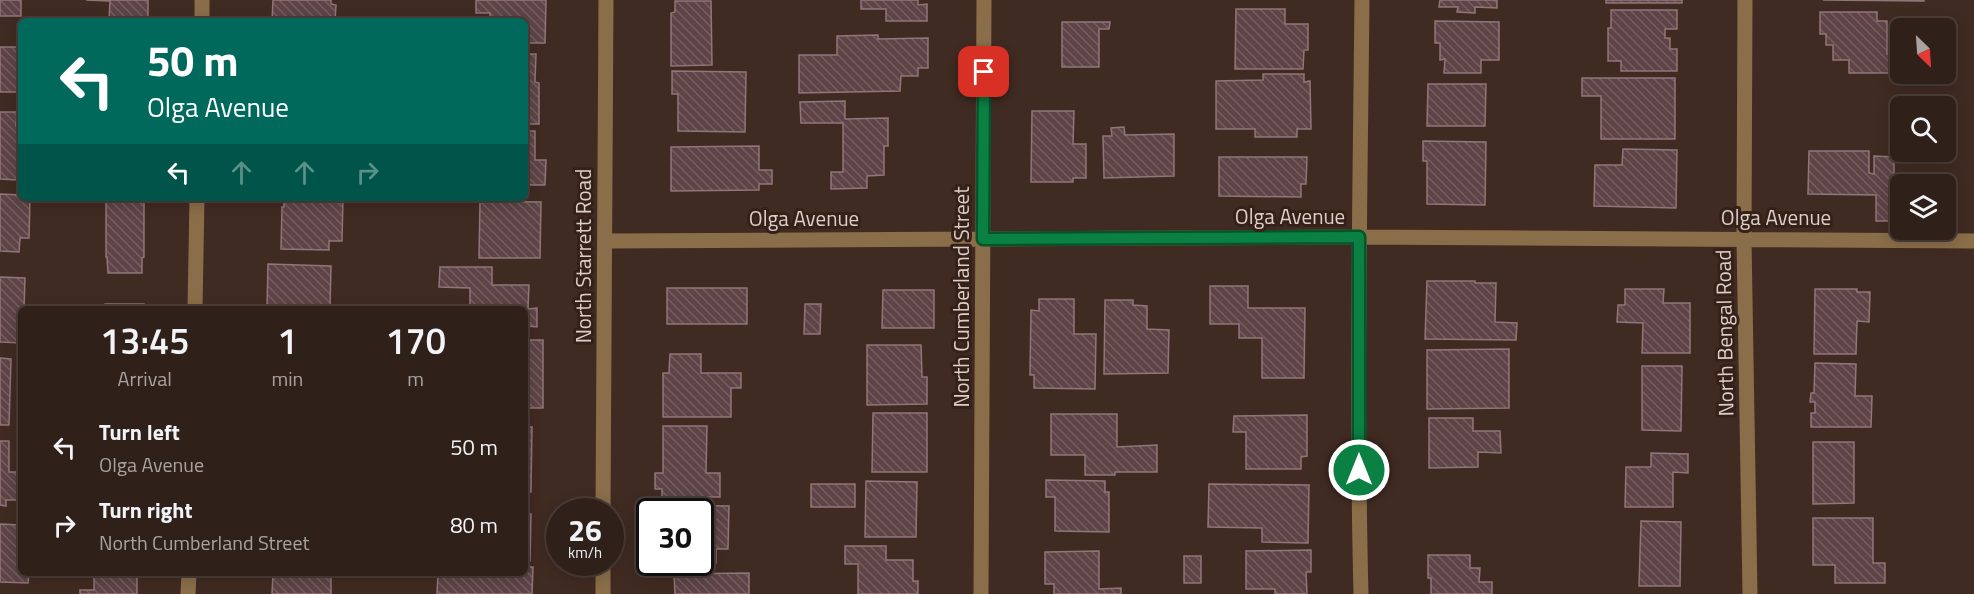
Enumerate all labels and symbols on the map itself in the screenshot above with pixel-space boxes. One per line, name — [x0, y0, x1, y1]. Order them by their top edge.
north arrow — [1890, 18, 1956, 84]
pin — [958, 46, 1009, 97]
street label: North Starrett Road — [567, 169, 599, 343]
street label: North Cumberland Street — [945, 186, 977, 408]
street label: Olga Avenue — [1235, 200, 1345, 232]
street label: Olga Avenue — [1721, 201, 1831, 233]
street label: Olga Avenue — [749, 202, 859, 234]
street label: North Bengal Road — [1707, 249, 1741, 417]
position arrow — [1327, 438, 1391, 502]
speed limit sign: 30 — [636, 498, 714, 576]

